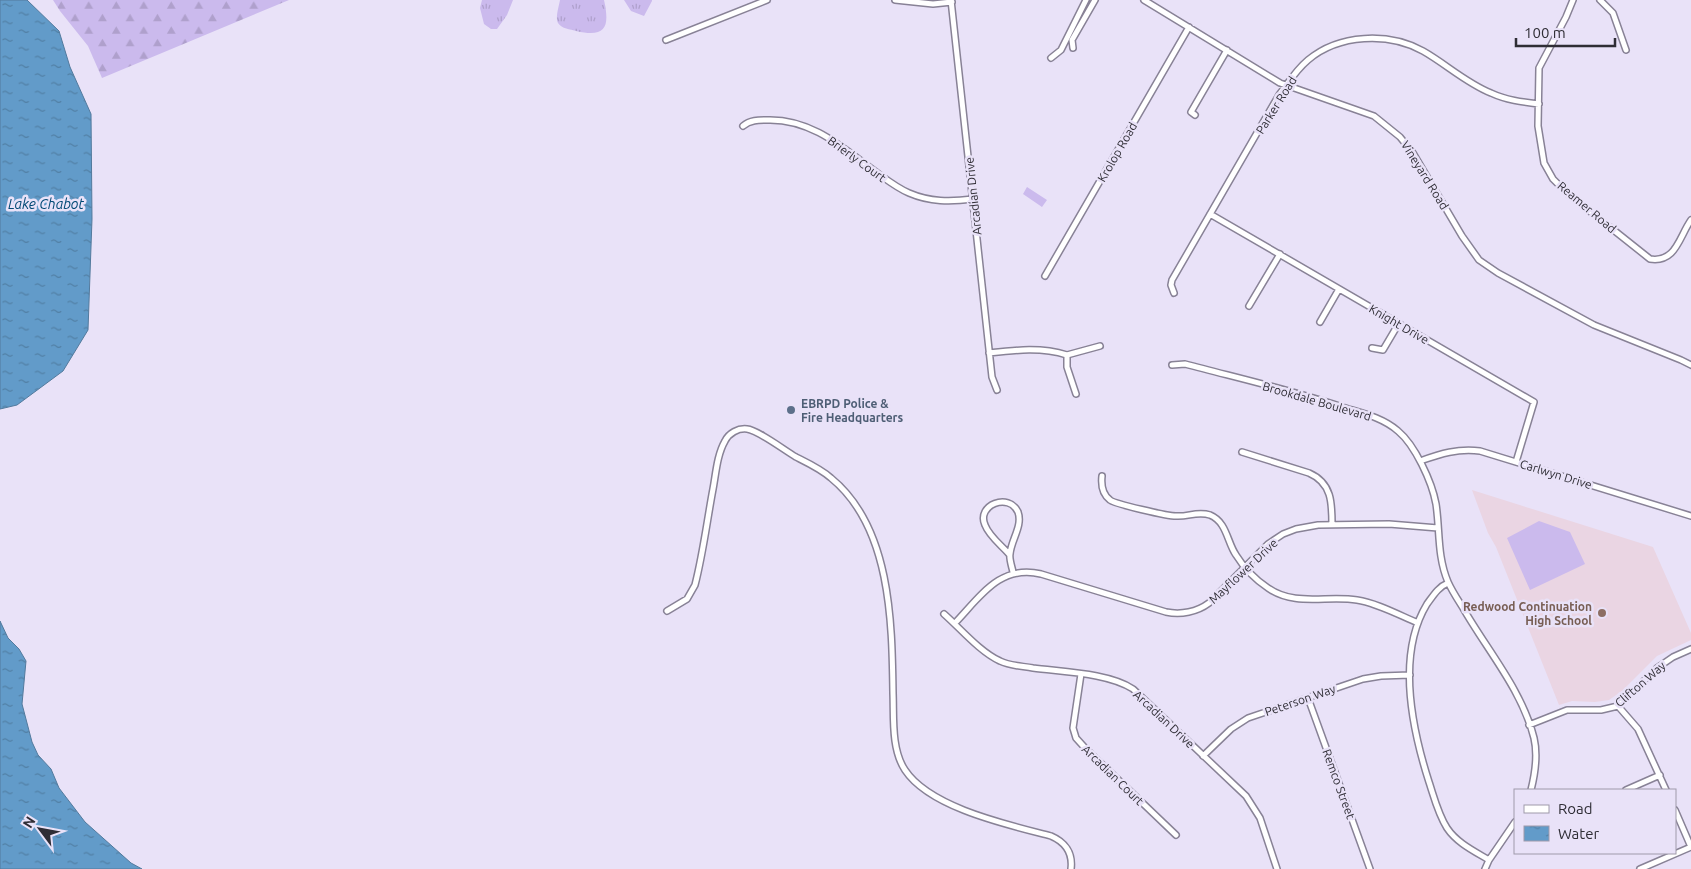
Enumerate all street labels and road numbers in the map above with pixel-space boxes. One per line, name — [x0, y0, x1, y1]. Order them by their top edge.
street label: Parker Road — [1253, 74, 1299, 136]
street label: Krolop Road — [1095, 120, 1139, 184]
street label: Brierly Court — [826, 134, 889, 185]
street label: Vineyard Road — [1399, 138, 1451, 212]
street label: Arcadian Drive — [962, 156, 984, 236]
street label: Reamer Road — [1555, 179, 1619, 235]
street label: Knight Drive — [1367, 302, 1431, 346]
street label: Brookdale Boulevard — [1261, 379, 1373, 423]
street label: Carlwyn Drive — [1518, 457, 1594, 491]
street label: Mayflower Drive — [1206, 536, 1280, 606]
street label: Clifton Way — [1612, 659, 1668, 709]
street label: Peterson Way — [1263, 682, 1337, 718]
street label: Arcadian Drive — [1131, 688, 1197, 750]
street label: Arcadian Court — [1080, 742, 1147, 808]
street label: Remco Street — [1320, 747, 1358, 821]

